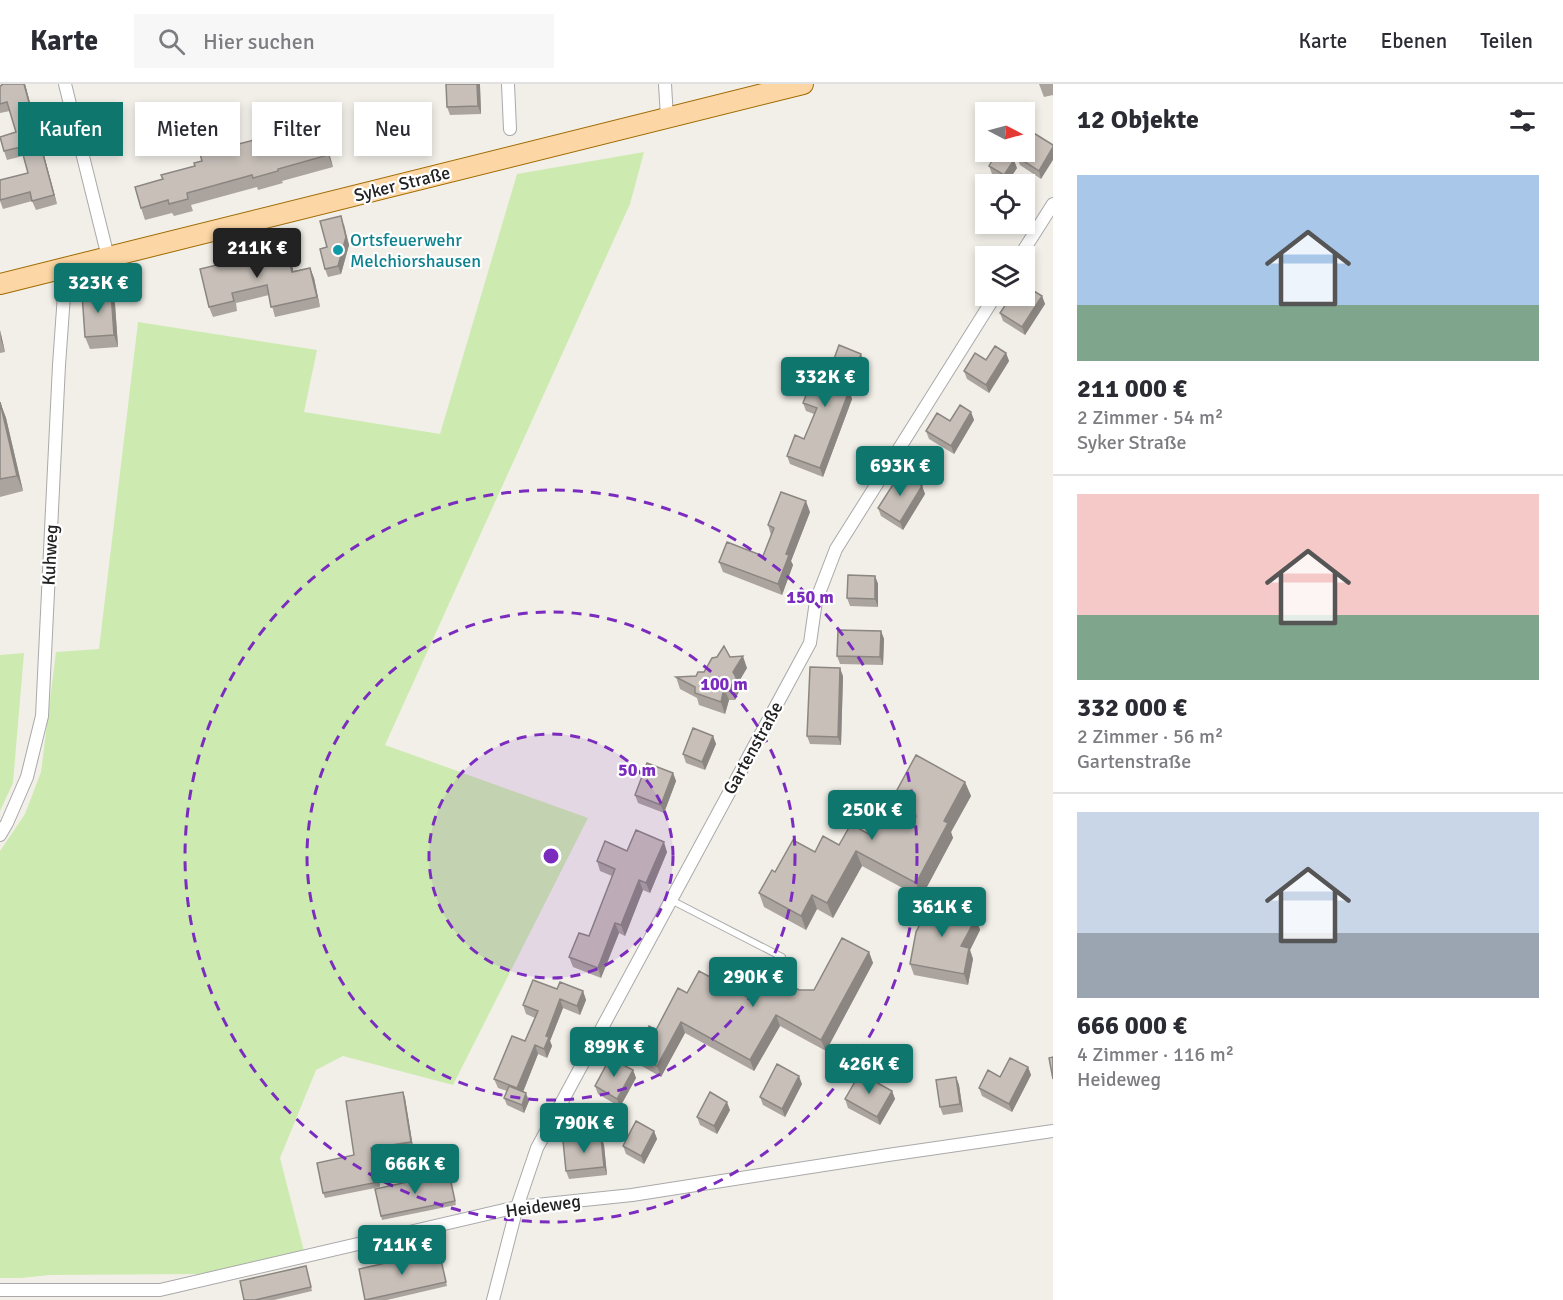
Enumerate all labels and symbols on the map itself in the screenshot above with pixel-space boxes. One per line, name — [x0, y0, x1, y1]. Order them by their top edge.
north arrow — [975, 102, 1035, 162]
street label: Syker Straße — [352, 161, 452, 207]
pin: 211K € — [208, 228, 306, 279]
place label: Ortsfeuerwehr Melchiorshausen — [350, 229, 481, 272]
marker: Ortsfeuerwehr Melchiorshausen — [331, 243, 345, 257]
pin: 323K € — [49, 263, 147, 314]
pin: 332K € — [776, 357, 874, 408]
pin: 693K € — [851, 446, 949, 497]
street label: Kuhweg — [37, 524, 63, 586]
text: 150 m — [786, 586, 834, 608]
text: 100 m — [700, 673, 748, 695]
street label: Gartenstraße — [718, 698, 788, 798]
text: 50 m — [618, 759, 656, 781]
pin: 250K € — [823, 790, 921, 841]
centre of rings — [541, 846, 561, 866]
pin: 361K € — [893, 887, 991, 938]
pin: 290K € — [704, 957, 802, 1008]
pin: 899K € — [565, 1027, 663, 1078]
pin: 426K € — [820, 1044, 918, 1095]
pin: 790K € — [535, 1103, 633, 1154]
pin: 666K € — [366, 1144, 464, 1195]
street label: Heideweg — [504, 1190, 582, 1222]
pin: 711K € — [353, 1225, 451, 1276]

